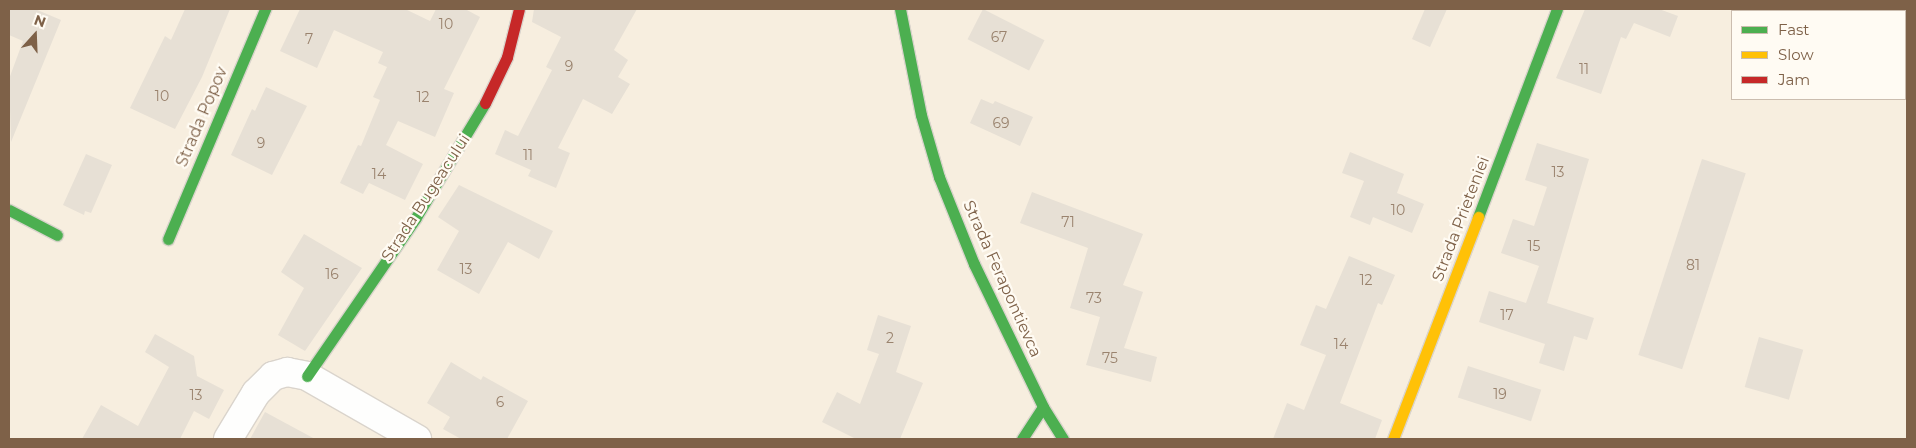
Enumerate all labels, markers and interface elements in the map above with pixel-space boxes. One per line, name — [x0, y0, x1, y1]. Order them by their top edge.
north arrow — [10, 10, 60, 60]
legend — [1731, 10, 1906, 100]
text: N — [32, 11, 49, 31]
house number: 10 — [439, 16, 453, 32]
text: Fast — [1778, 20, 1809, 39]
house number: 67 — [991, 29, 1007, 45]
house number: 7 — [305, 31, 313, 47]
text: Slow — [1778, 45, 1814, 64]
house number: 9 — [565, 58, 573, 74]
house number: 11 — [1579, 61, 1589, 77]
street label: Strada Popov — [172, 64, 232, 170]
text: Jam — [1778, 70, 1810, 89]
house number: 10 — [155, 88, 169, 104]
house number: 12 — [416, 89, 430, 105]
house number: 69 — [992, 115, 1010, 131]
street label: Strada Bugeacului — [378, 131, 474, 265]
house number: 9 — [257, 135, 265, 151]
house number: 11 — [523, 147, 533, 163]
street label: Strada Prieteniei — [1428, 154, 1494, 284]
house number: 13 — [1552, 164, 1564, 180]
house number: 14 — [372, 166, 386, 182]
street label: Strada Ferapontievca — [959, 198, 1045, 360]
house number: 10 — [1391, 202, 1405, 218]
house number: 71 — [1061, 214, 1075, 230]
house number: 15 — [1528, 238, 1540, 254]
house number: 81 — [1686, 257, 1700, 273]
house number: 13 — [460, 261, 472, 277]
house number: 16 — [325, 266, 339, 282]
house number: 12 — [1359, 272, 1373, 288]
house number: 73 — [1086, 290, 1102, 306]
house number: 17 — [1500, 307, 1514, 323]
house number: 2 — [886, 330, 894, 346]
house number: 14 — [1334, 336, 1348, 352]
house number: 75 — [1102, 350, 1118, 366]
house number: 19 — [1493, 386, 1507, 402]
house number: 13 — [190, 387, 202, 403]
house number: 6 — [496, 394, 504, 410]

